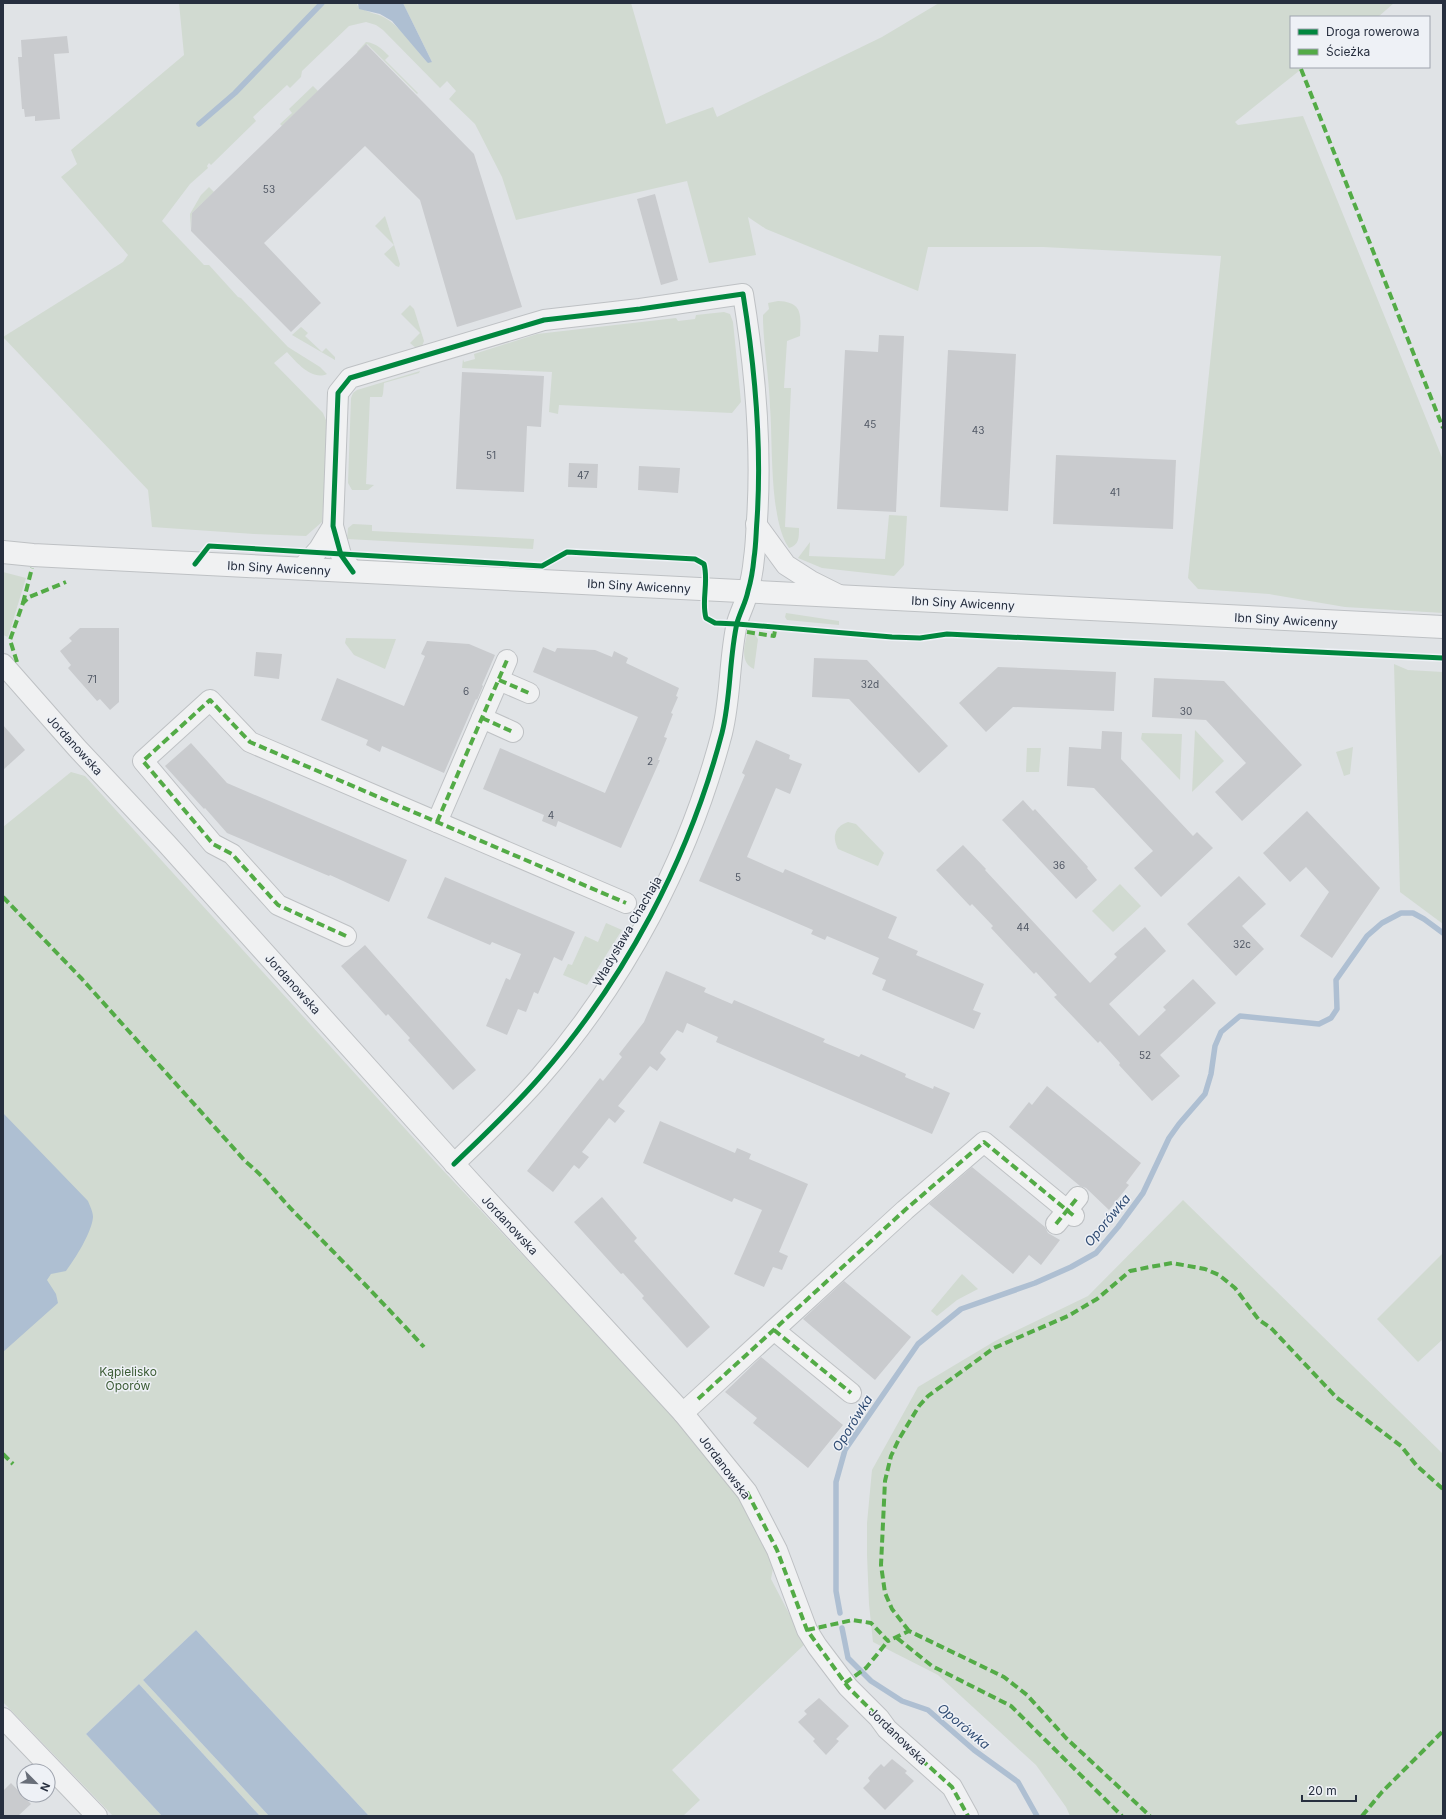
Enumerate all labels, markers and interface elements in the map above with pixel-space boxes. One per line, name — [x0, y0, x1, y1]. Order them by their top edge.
legend — [1290, 16, 1430, 68]
text: Droga rowerowa — [1326, 24, 1419, 39]
text: Ścieżka — [1326, 44, 1370, 59]
house number: 53 — [263, 183, 275, 195]
house number: 45 — [864, 418, 876, 430]
house number: 43 — [972, 424, 984, 436]
house number: 51 — [486, 449, 496, 461]
house number: 47 — [577, 469, 589, 481]
house number: 41 — [1110, 486, 1120, 498]
street label: Ibn Siny Awicenny — [227, 558, 331, 578]
street label: Ibn Siny Awicenny — [587, 576, 691, 596]
street label: Ibn Siny Awicenny — [911, 593, 1015, 613]
street label: Ibn Siny Awicenny — [1234, 610, 1338, 630]
house number: 71 — [87, 673, 97, 685]
house number: 32d — [861, 678, 879, 690]
house number: 6 — [463, 685, 469, 697]
house number: 30 — [1180, 705, 1192, 717]
street label: Jordanowska — [44, 712, 106, 778]
house number: 2 — [647, 755, 653, 767]
house number: 4 — [548, 809, 554, 821]
house number: 36 — [1053, 859, 1065, 871]
house number: 5 — [735, 871, 741, 883]
street label: Władysława Chachaja — [589, 873, 665, 989]
house number: 44 — [1017, 921, 1029, 933]
house number: 32c — [1233, 938, 1251, 950]
street label: Jordanowska — [262, 951, 324, 1017]
house number: 52 — [1139, 1049, 1151, 1061]
water label: Oporówka — [1080, 1191, 1134, 1249]
street label: Jordanowska — [479, 1192, 541, 1258]
park label: Kąpielisko Oporów — [99, 1364, 157, 1393]
water label: Oporówka — [828, 1392, 876, 1454]
street label: Jordanowska — [696, 1432, 754, 1502]
water label: Oporówka — [935, 1699, 993, 1753]
street label: Jordanowska — [865, 1704, 931, 1768]
north arrow — [16, 1763, 56, 1803]
scale bar — [1302, 1777, 1356, 1803]
text: N — [37, 1780, 53, 1794]
text: 20 m — [1308, 1783, 1337, 1798]

